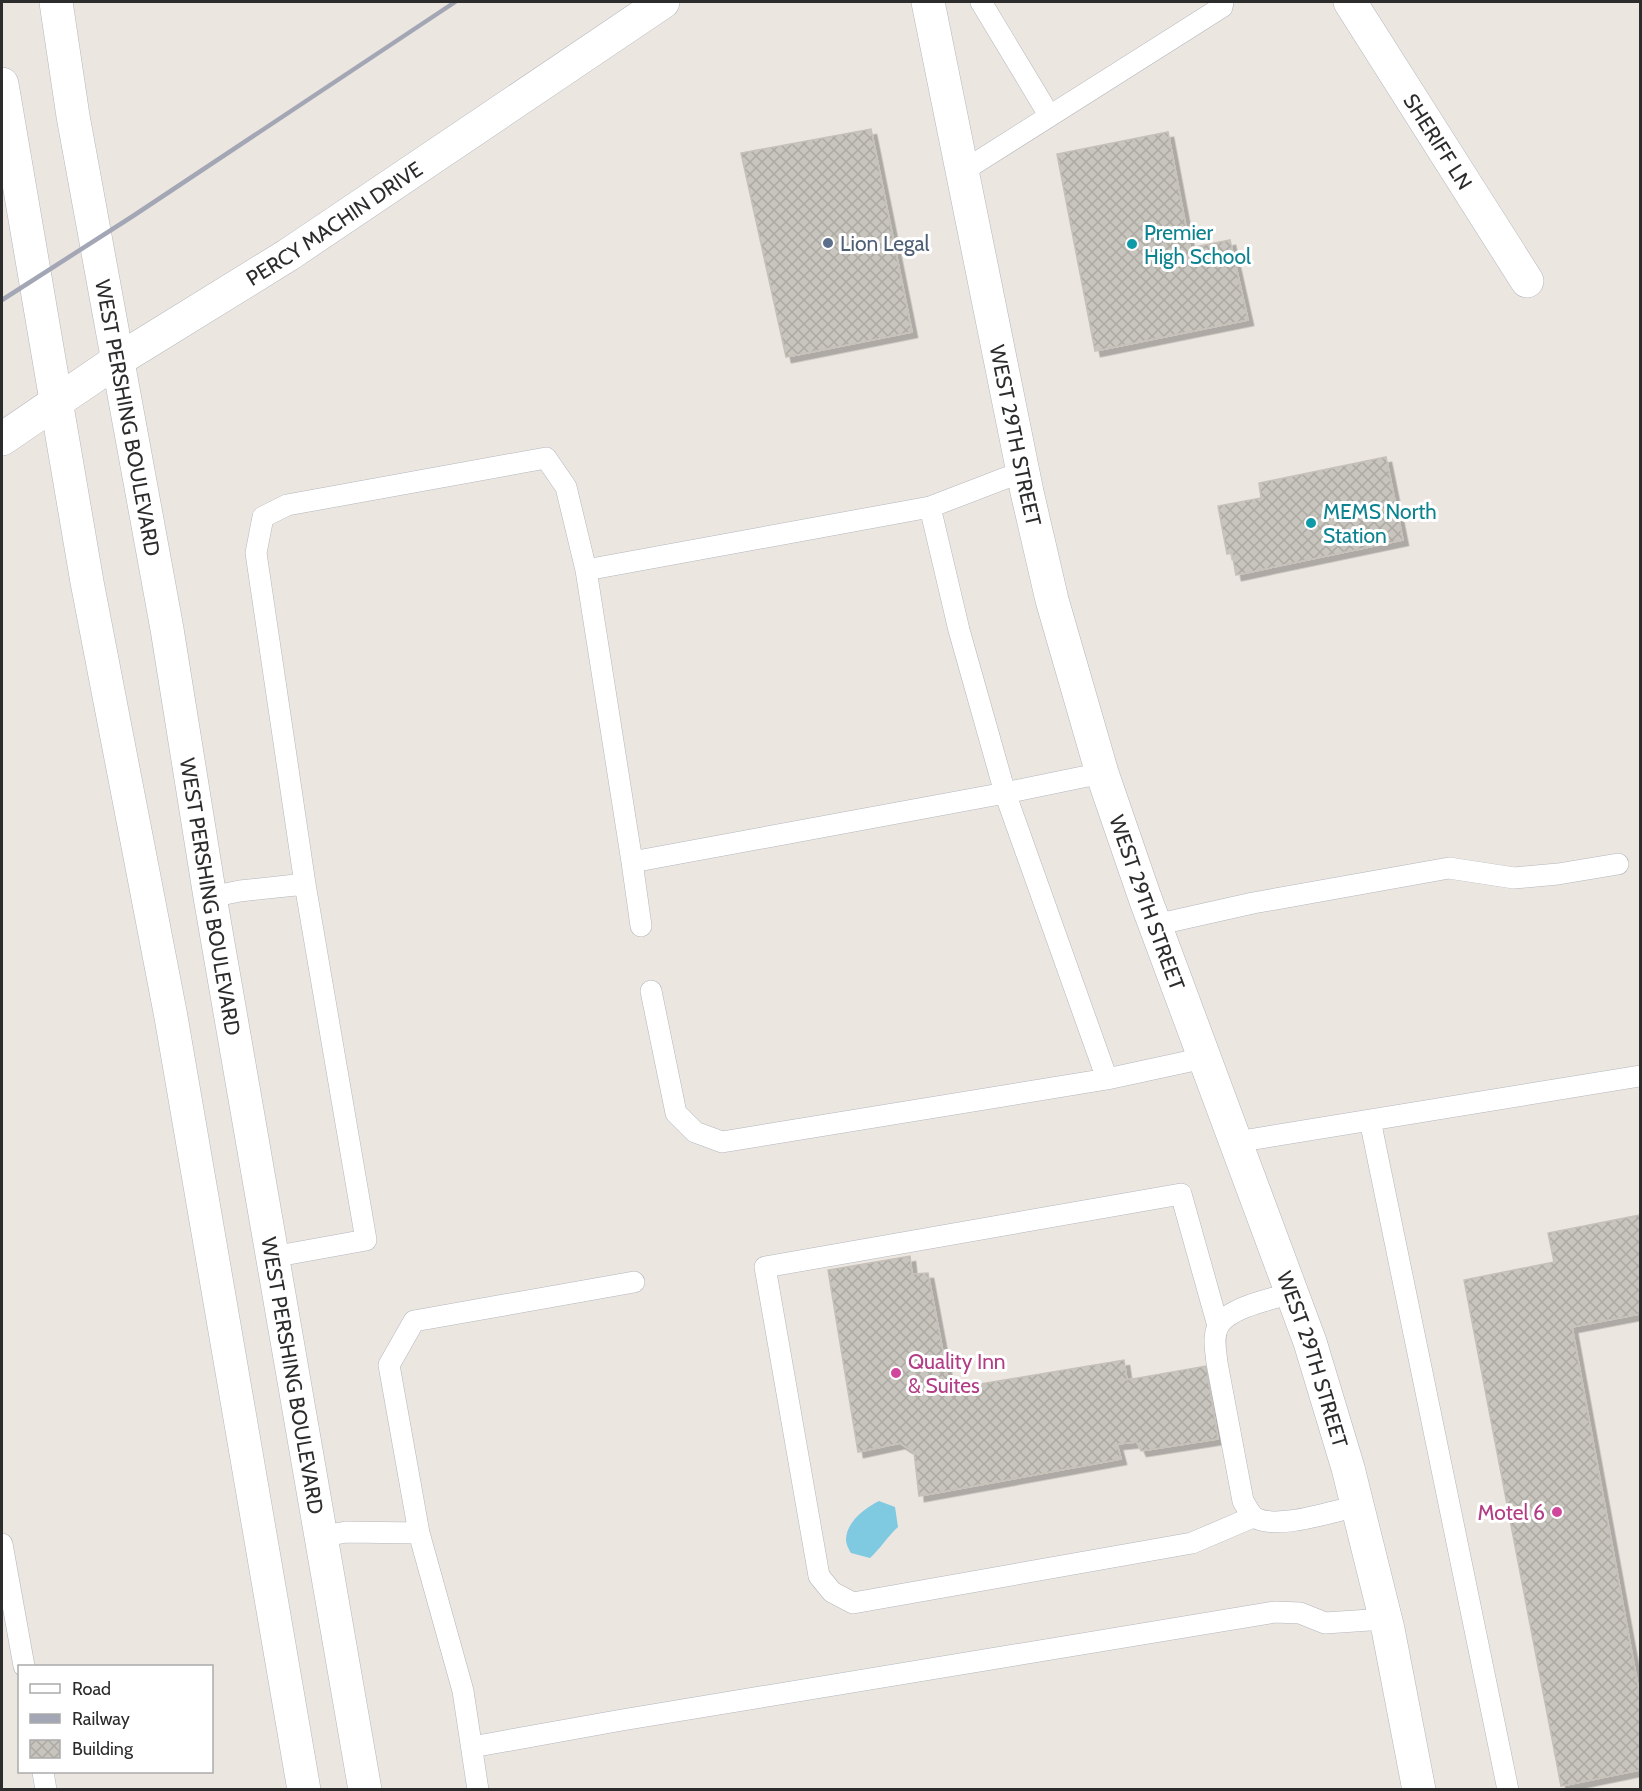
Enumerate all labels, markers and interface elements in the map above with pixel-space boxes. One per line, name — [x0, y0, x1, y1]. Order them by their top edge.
street label: SHERIFF LN — [1399, 89, 1478, 194]
street label: PERCY MACHIN DRIVE — [241, 156, 427, 290]
place label: Premier High School — [1144, 220, 1251, 269]
place label: Lion Legal — [840, 231, 930, 256]
marker: Lion Legal — [821, 236, 835, 250]
marker: Premier High School — [1125, 237, 1139, 251]
street label: WEST PERSHING BOULEVARD — [91, 277, 166, 558]
street label: WEST 29TH STREET — [985, 343, 1047, 528]
place label: MEMS North Station — [1323, 499, 1437, 548]
marker: MEMS North Station — [1304, 516, 1318, 530]
street label: WEST PERSHING BOULEVARD — [175, 756, 246, 1037]
street label: WEST 29TH STREET — [1105, 812, 1191, 993]
street label: WEST PERSHING BOULEVARD — [257, 1235, 329, 1516]
street label: WEST 29TH STREET — [1272, 1268, 1354, 1450]
place label: Quality Inn & Suites — [908, 1349, 1006, 1398]
marker: Quality Inn & Suites — [889, 1366, 903, 1380]
place label: Motel 6 — [1477, 1500, 1545, 1525]
marker: Motel 6 — [1550, 1505, 1564, 1519]
legend — [18, 1665, 213, 1773]
text: Road — [72, 1678, 111, 1700]
text: Railway — [72, 1708, 130, 1730]
text: Building — [72, 1738, 134, 1760]

